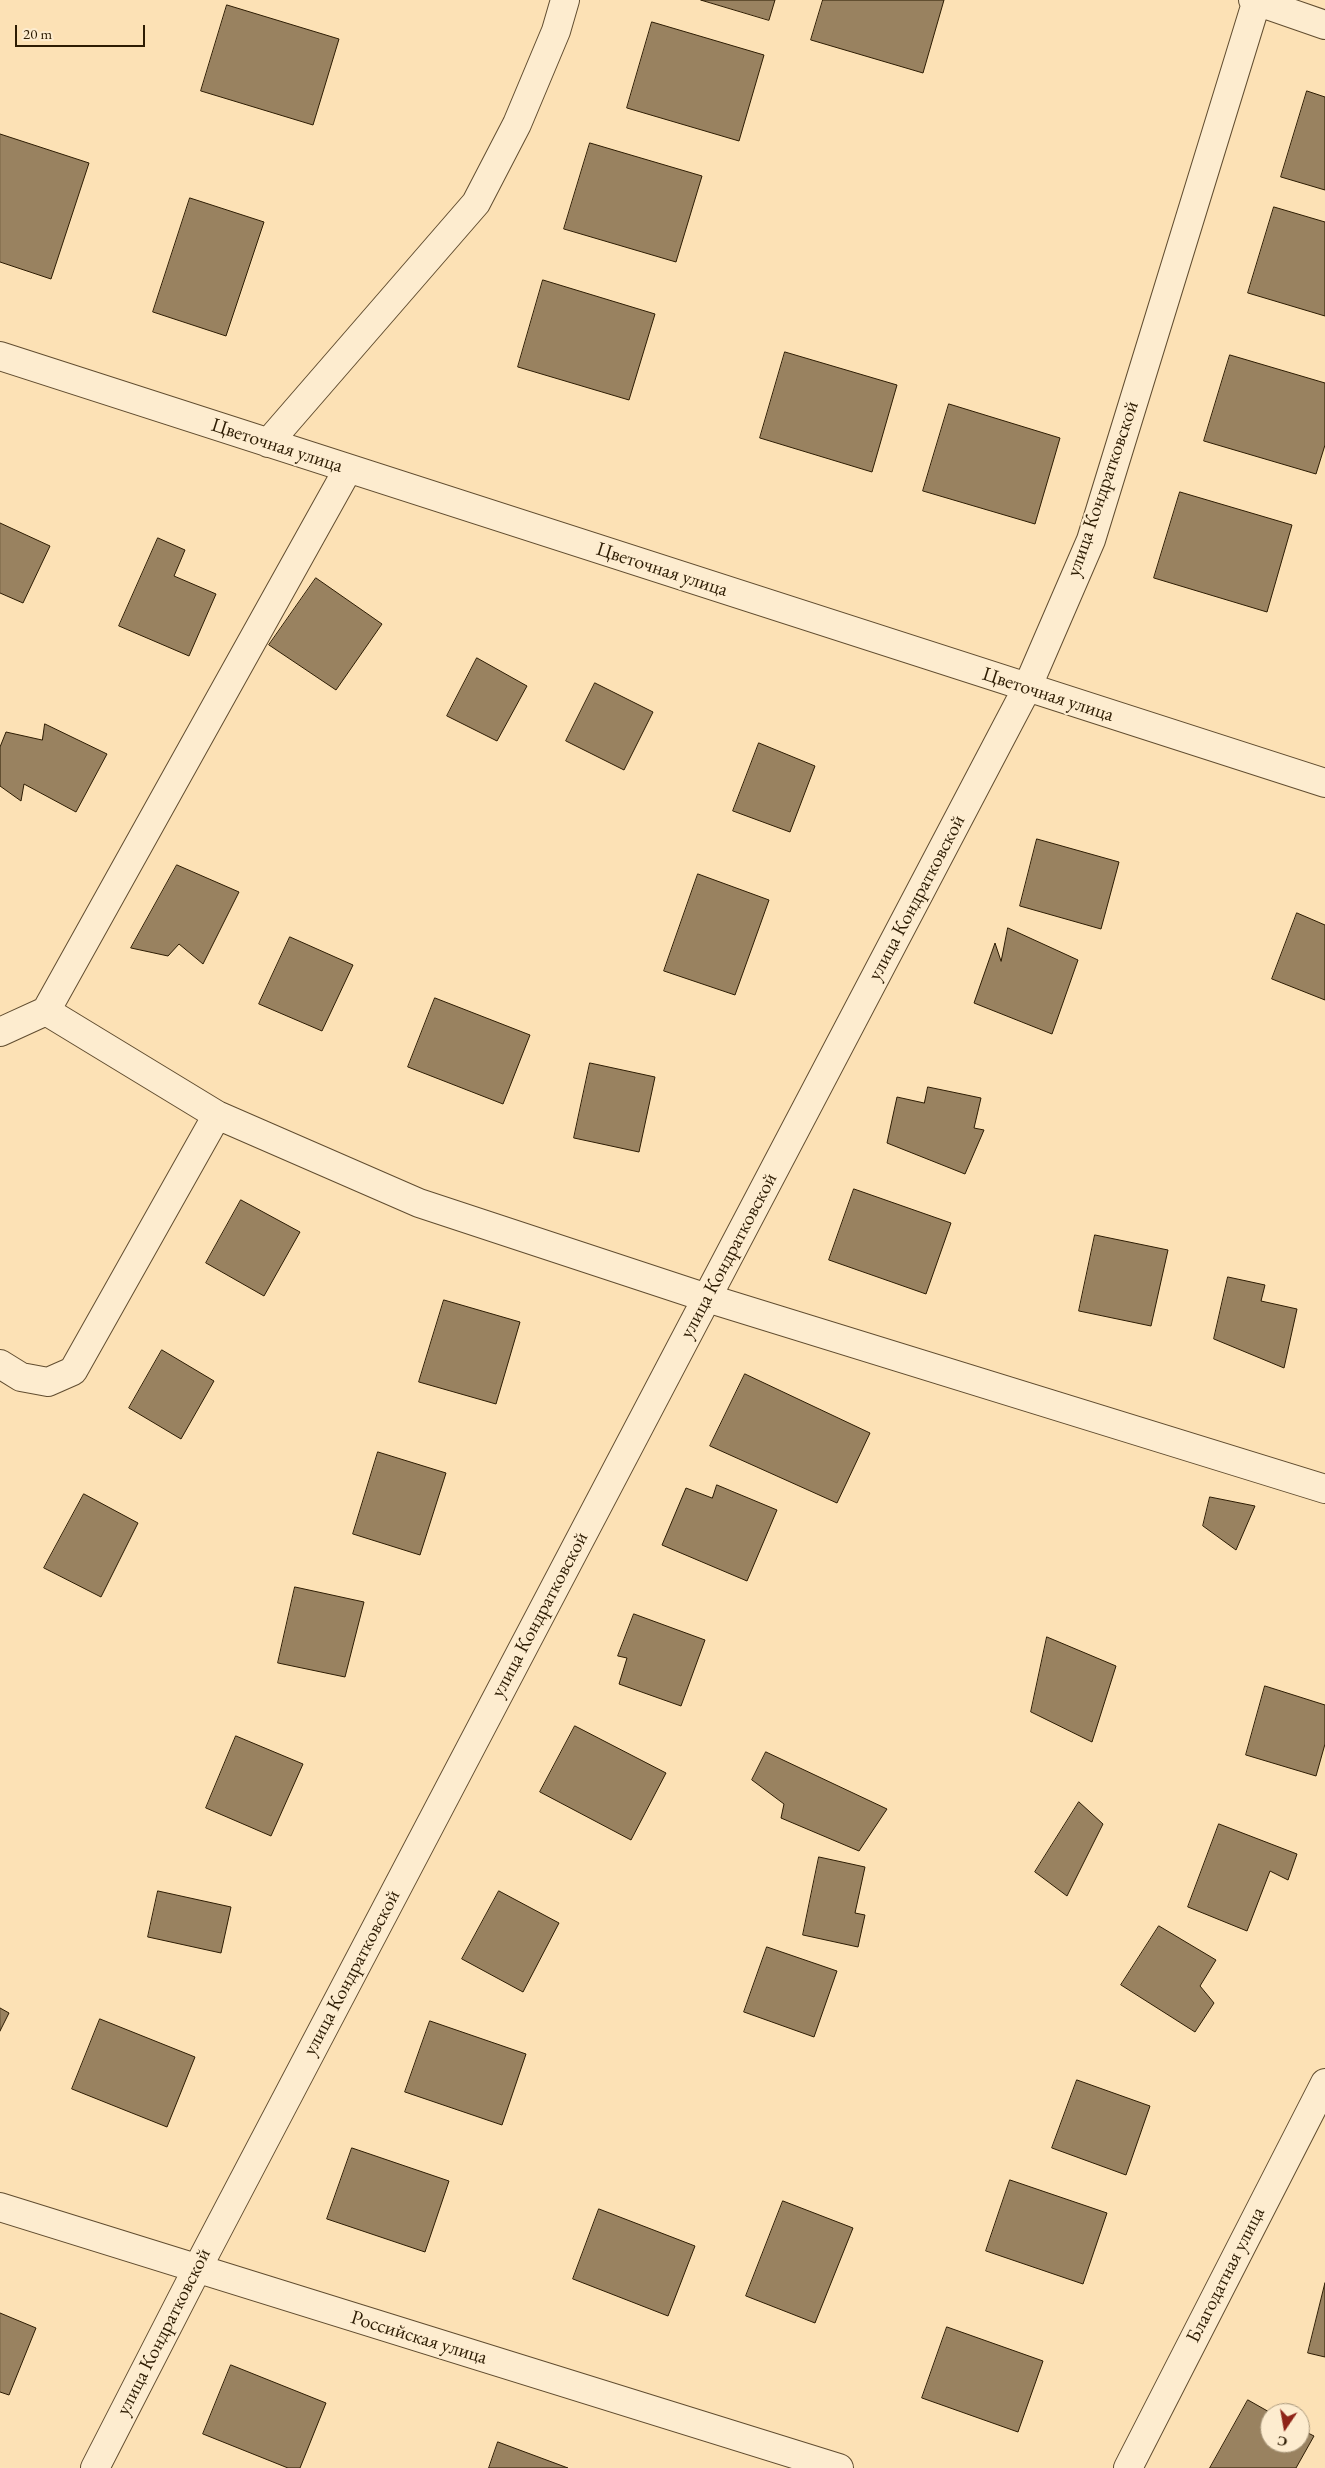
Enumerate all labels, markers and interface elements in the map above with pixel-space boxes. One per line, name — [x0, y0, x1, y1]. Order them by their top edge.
scale bar — [18, 15, 148, 47]
text: 20 m — [23, 24, 52, 43]
street label: улица Кондратковской — [1062, 398, 1144, 580]
street label: Цветочная улица — [208, 413, 346, 479]
street label: Цветочная улица — [593, 537, 731, 603]
street label: Цветочная улица — [979, 662, 1117, 728]
street label: улица Кондратковской — [863, 811, 971, 985]
street label: улица Кондратковской — [675, 1169, 783, 1343]
street label: улица Кондратковской — [486, 1528, 594, 1702]
street label: улица Кондратковской — [298, 1886, 406, 2060]
street label: Благодатная улица — [1181, 2203, 1271, 2347]
street label: улица Кондратковской — [112, 2245, 216, 2419]
street label: Российская улица — [348, 2306, 490, 2370]
north arrow — [1260, 2403, 1310, 2453]
text: С — [1275, 2432, 1289, 2452]

